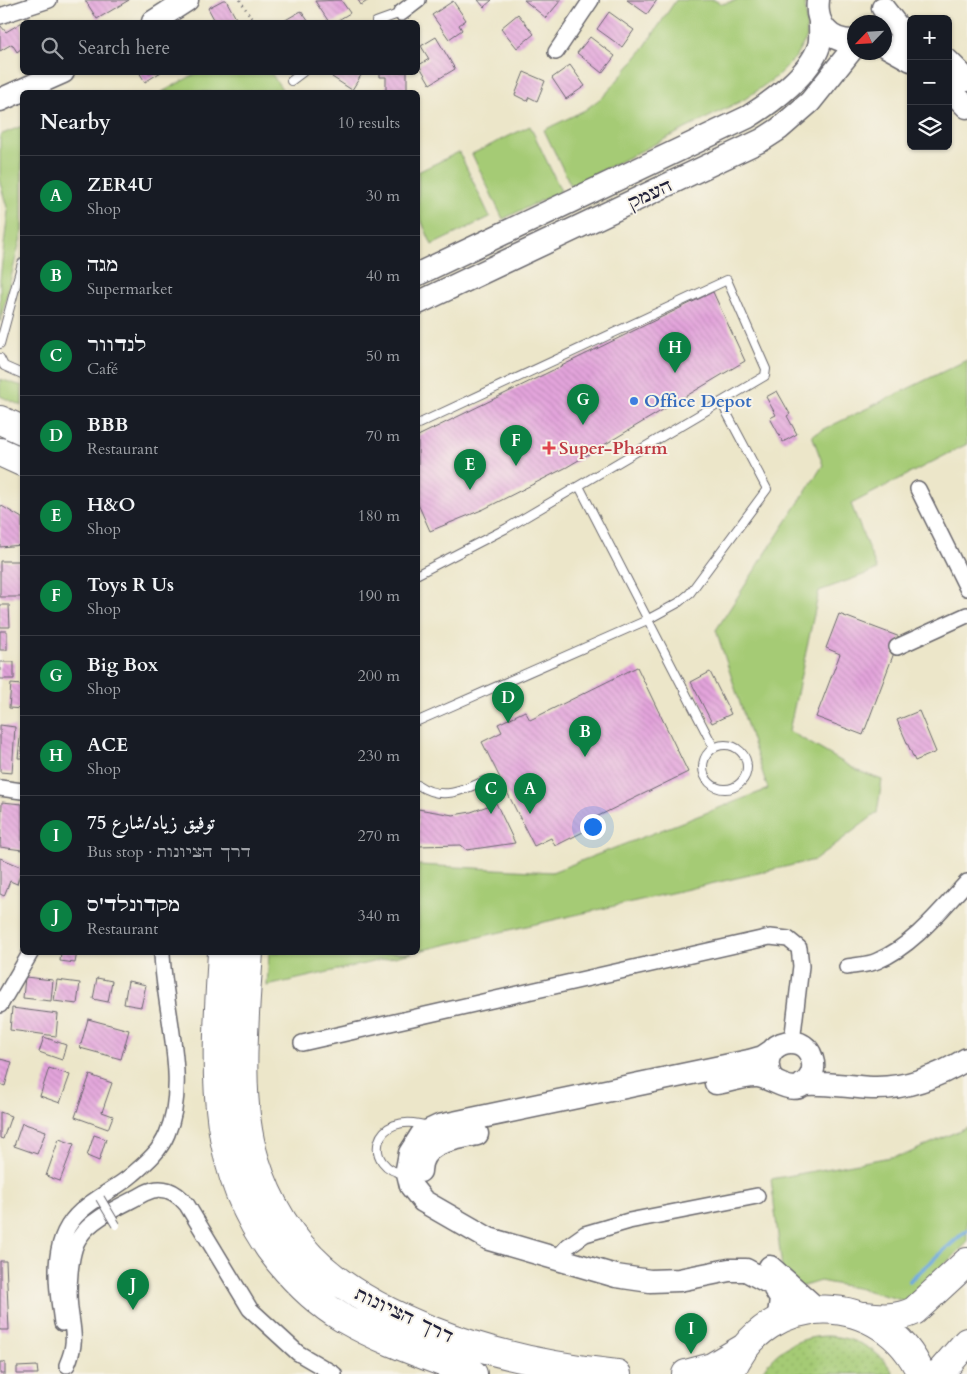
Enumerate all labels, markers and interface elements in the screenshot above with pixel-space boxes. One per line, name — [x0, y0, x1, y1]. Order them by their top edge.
north arrow — [847, 15, 892, 60]
map controls — [907, 15, 952, 150]
button: + — [907, 15, 952, 60]
search box — [20, 20, 420, 75]
icon: search — [38, 34, 66, 62]
text: Search here — [78, 35, 170, 61]
button: − — [907, 60, 952, 105]
button: layers — [907, 105, 952, 150]
text: Nearby — [40, 108, 111, 137]
text: 10 results — [338, 112, 400, 134]
text: ZER4U — [87, 172, 153, 198]
street label: העמק — [624, 173, 676, 215]
text: A — [50, 185, 62, 207]
text: 30 m — [366, 185, 400, 207]
text: Shop — [87, 198, 121, 220]
text: מגה — [87, 252, 119, 278]
text: B — [50, 265, 62, 287]
text: 40 m — [366, 265, 400, 287]
text: Supermarket — [87, 278, 173, 300]
text: לנדוור — [87, 332, 146, 358]
pin: H — [659, 332, 691, 373]
text: C — [50, 345, 62, 367]
text: 50 m — [366, 345, 400, 367]
text: Café — [87, 358, 118, 380]
pin: G — [567, 384, 599, 425]
place label: Office Depot — [644, 389, 752, 414]
marker: Office Depot — [628, 395, 640, 407]
text: BBB — [87, 412, 128, 438]
text: D — [49, 425, 63, 447]
text: 70 m — [366, 425, 400, 447]
pin: F — [500, 425, 532, 466]
place label: Super-Pharm — [559, 436, 668, 461]
text: Restaurant — [87, 438, 158, 460]
marker: Super-Pharm — [543, 442, 555, 454]
pin: E — [454, 449, 486, 490]
text: H&O — [87, 492, 135, 518]
text: E — [51, 505, 61, 527]
text: 180 m — [358, 505, 400, 527]
text: Shop — [87, 518, 121, 540]
text: Toys R Us — [87, 572, 174, 598]
text: F — [51, 585, 61, 607]
text: 190 m — [358, 585, 400, 607]
text: Shop — [87, 598, 121, 620]
text: Big Box — [87, 652, 158, 678]
text: G — [49, 665, 63, 687]
text: 200 m — [358, 665, 400, 687]
text: Shop — [87, 678, 121, 700]
pin: D — [492, 682, 524, 723]
pin: B — [569, 716, 601, 757]
text: ACE — [87, 732, 128, 758]
text: H — [49, 745, 63, 767]
text: 230 m — [358, 745, 400, 767]
text: Shop — [87, 758, 121, 780]
pin: C — [475, 773, 507, 814]
pin: A — [514, 773, 546, 814]
text: توفيق زياد/شارع 75 — [87, 810, 215, 836]
your location — [580, 814, 606, 840]
text: I — [53, 825, 59, 847]
text: 270 m — [358, 825, 400, 847]
text: Bus stop · דרך הציונות — [87, 841, 251, 863]
text: מקדונלד'ס — [87, 892, 180, 918]
text: J — [53, 905, 59, 927]
text: 340 m — [358, 905, 400, 927]
text: Restaurant — [87, 918, 158, 940]
pin: J — [117, 1269, 149, 1310]
street label: דרך הציונות — [350, 1282, 457, 1349]
pin: I — [675, 1313, 707, 1354]

